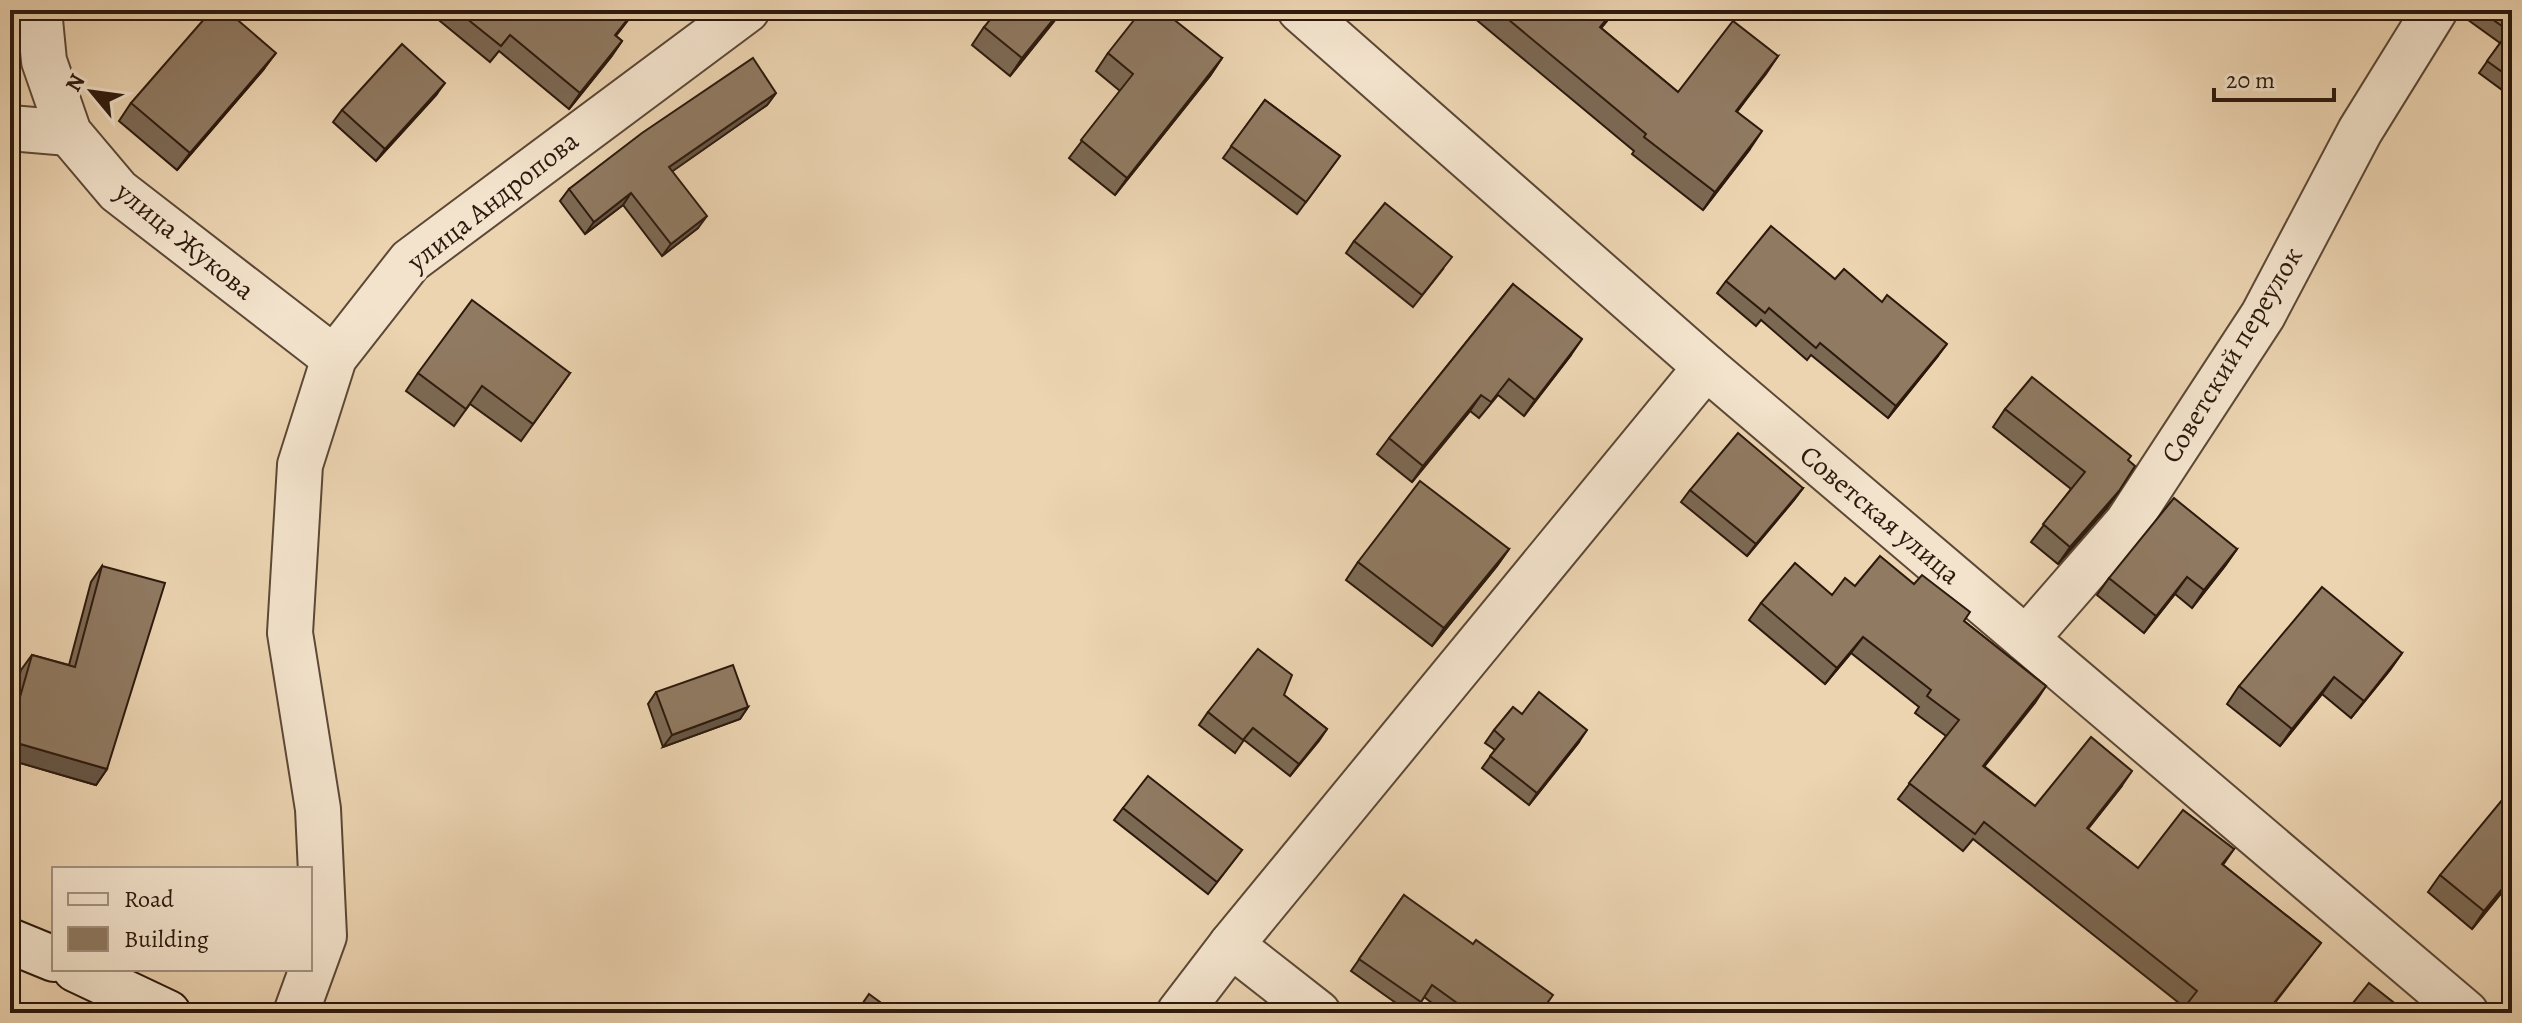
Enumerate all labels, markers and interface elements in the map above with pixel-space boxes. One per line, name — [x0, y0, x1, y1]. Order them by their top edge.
north arrow — [52, 52, 132, 132]
scale bar — [2214, 52, 2334, 102]
text: 20 m — [2226, 64, 2275, 96]
text: N — [58, 69, 92, 97]
street label: улица Андропова — [399, 122, 587, 281]
street label: улица Жукова — [107, 172, 263, 309]
street label: Советский переулок — [2152, 240, 2312, 470]
street label: Советская улица — [1791, 436, 1969, 594]
legend — [52, 867, 312, 971]
text: Road — [124, 883, 174, 915]
text: Building — [124, 923, 209, 955]

